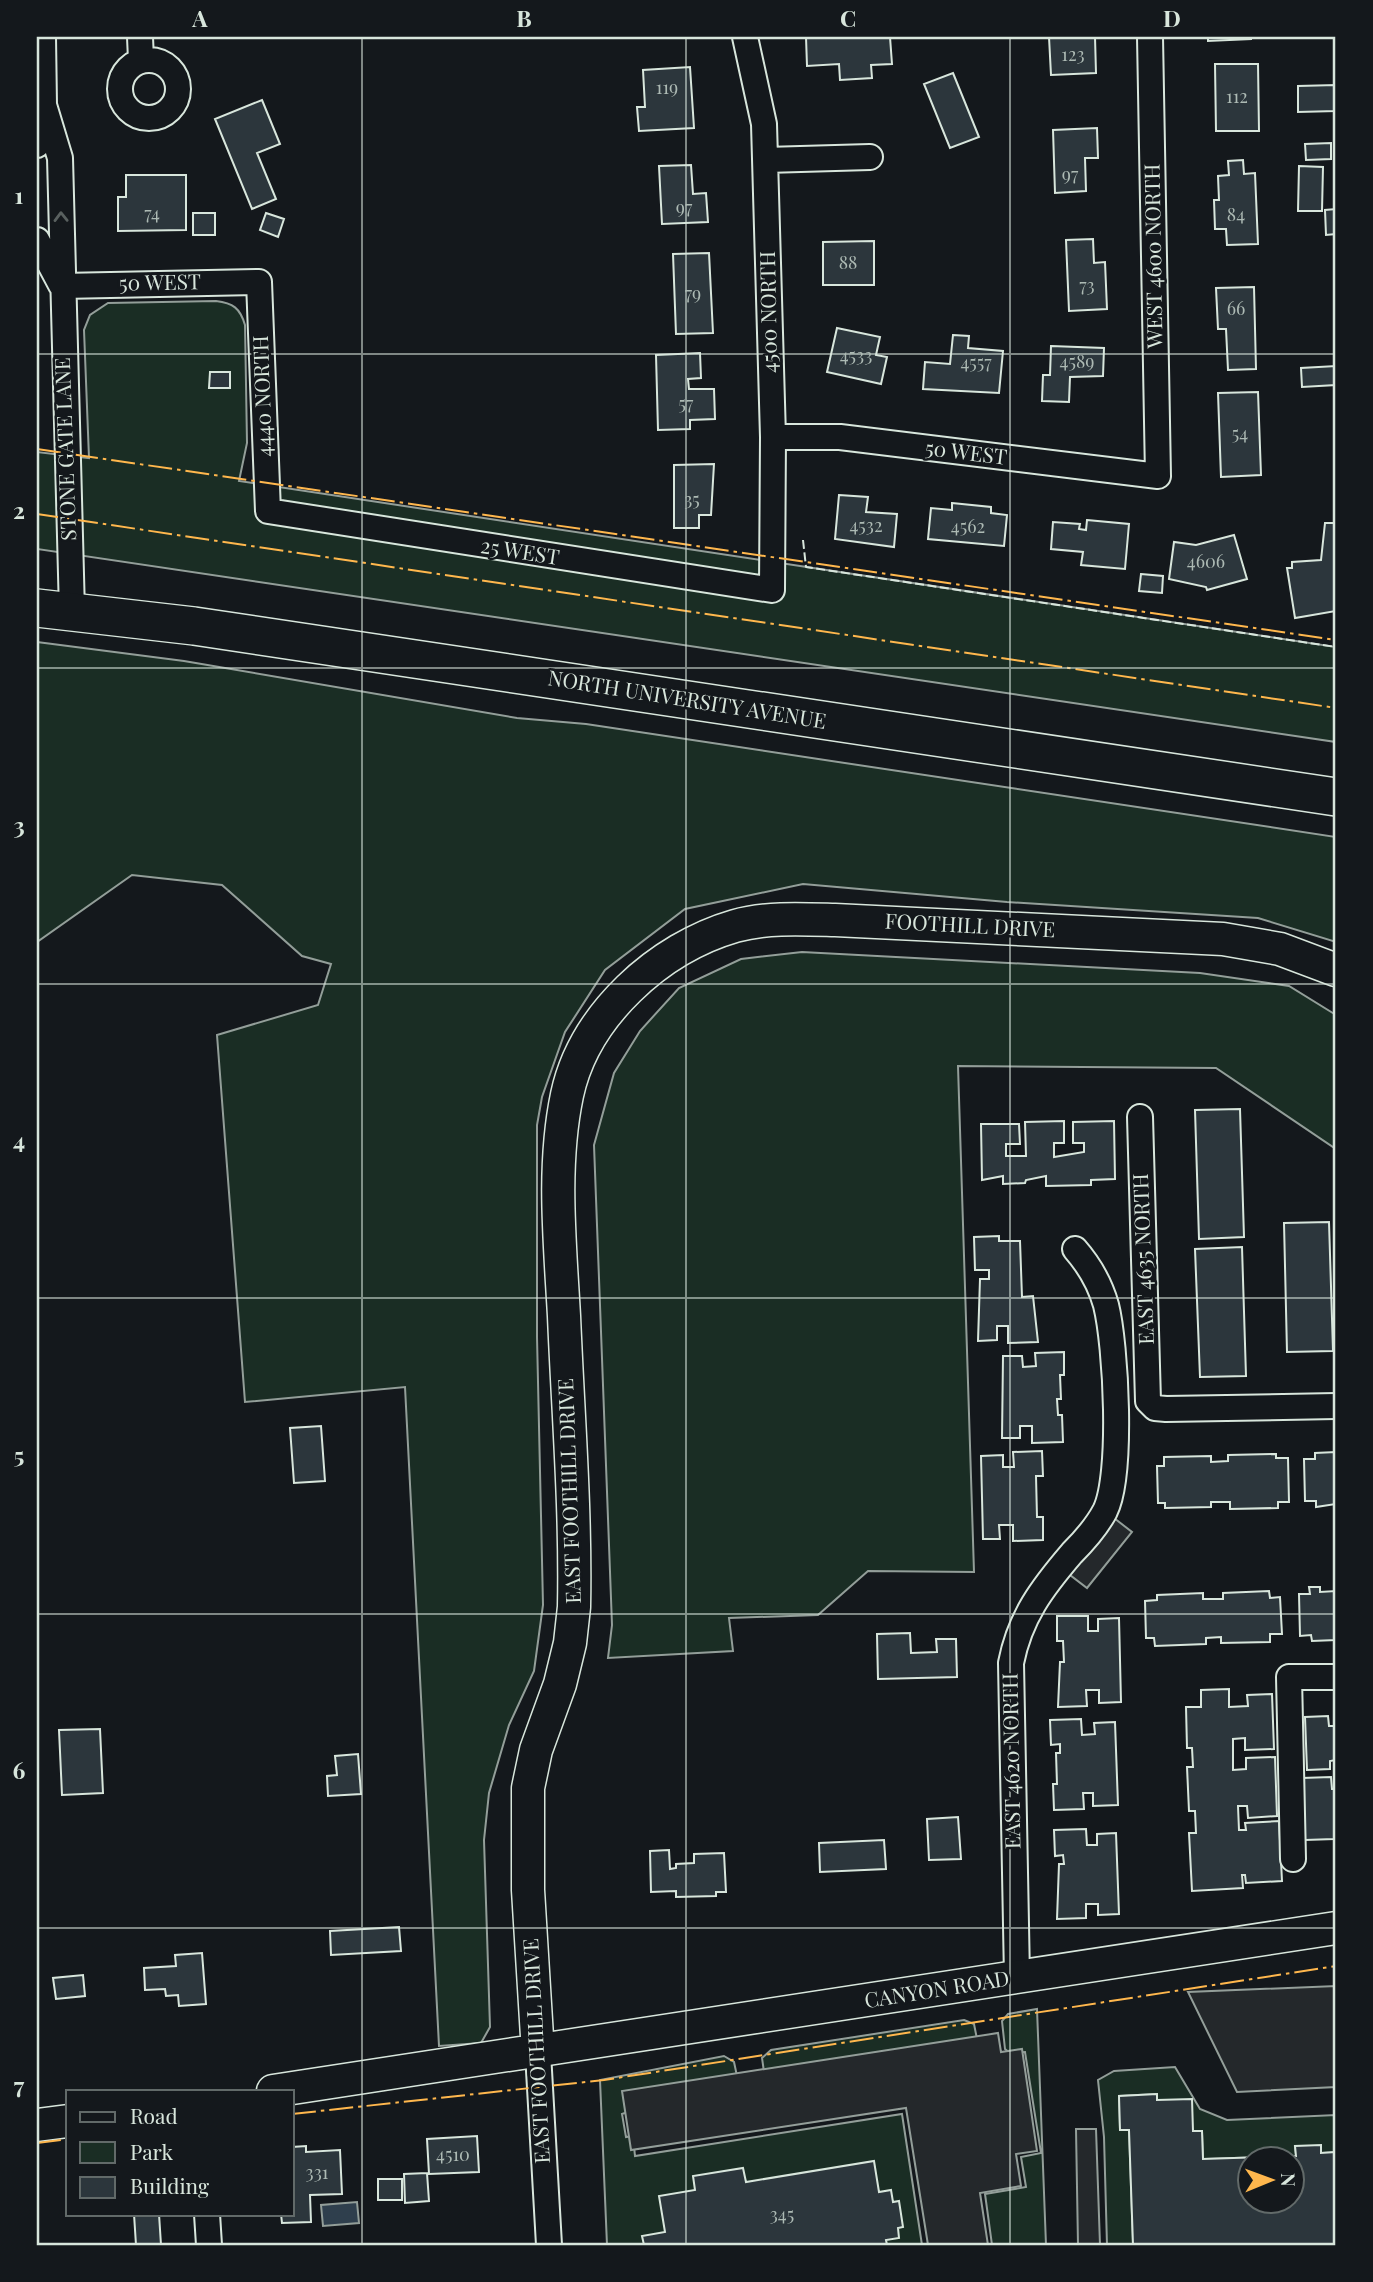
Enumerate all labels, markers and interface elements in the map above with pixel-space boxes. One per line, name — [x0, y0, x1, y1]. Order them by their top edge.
text: A — [191, 2, 208, 33]
text: B — [516, 2, 532, 33]
text: C — [840, 2, 856, 33]
text: D — [1163, 2, 1181, 33]
house number: 123 — [1061, 42, 1085, 66]
house number: 119 — [656, 75, 678, 99]
house number: 112 — [1226, 84, 1248, 108]
house number: 97 — [1062, 162, 1079, 186]
street label: WEST 4600 NORTH — [1136, 163, 1168, 350]
text: 1 — [15, 179, 24, 210]
house number: 97 — [676, 195, 693, 219]
house number: 74 — [144, 201, 160, 225]
house number: 84 — [1227, 202, 1245, 226]
one-way arrow — [53, 212, 69, 222]
house number: 88 — [839, 250, 857, 274]
street label: 4500 NORTH — [752, 251, 782, 373]
street label: 50 WEST — [119, 266, 201, 296]
house number: 73 — [1079, 273, 1095, 297]
house number: 79 — [685, 281, 701, 305]
house number: 66 — [1227, 296, 1245, 320]
street label: 4440 NORTH — [245, 335, 277, 457]
house number: 4533 — [840, 343, 872, 367]
house number: 4589 — [1060, 349, 1094, 373]
house number: 4557 — [960, 350, 992, 374]
street label: STONE GATE LANE — [47, 357, 81, 541]
house number: 57 — [679, 391, 694, 415]
house number: 54 — [1232, 421, 1248, 445]
street label: 50 WEST — [924, 432, 1009, 470]
house number: 35 — [684, 487, 700, 511]
text: 2 — [13, 494, 25, 525]
house number: 4532 — [849, 513, 883, 537]
house number: 4562 — [951, 514, 985, 538]
street label: 25 WEST — [479, 530, 562, 570]
house number: 4606 — [1187, 549, 1225, 573]
street label: NORTH UNIVERSITY AVENUE — [546, 662, 829, 734]
text: 3 — [13, 809, 25, 840]
street label: FOOTHILL DRIVE — [884, 906, 1056, 942]
text: 4 — [13, 1124, 25, 1155]
street label: EAST 4635 NORTH — [1125, 1173, 1159, 1345]
street label: EAST FOOTHILL DRIVE — [550, 1378, 586, 1604]
text: 5 — [14, 1439, 24, 1470]
street label: EAST 4620 NORTH — [994, 1673, 1026, 1849]
text: 6 — [13, 1754, 26, 1785]
street label: EAST FOOTHILL DRIVE — [515, 1938, 555, 2165]
street label: CANYON ROAD — [862, 1963, 1011, 2013]
text: 7 — [14, 2069, 25, 2100]
legend — [66, 2090, 294, 2216]
text: Road — [130, 2101, 178, 2129]
text: Park — [130, 2137, 174, 2165]
house number: 4510 — [436, 2142, 470, 2166]
north arrow — [1236, 2146, 1306, 2216]
house number: 331 — [306, 2160, 329, 2184]
text: Building — [130, 2171, 209, 2199]
text: N — [1276, 2173, 1302, 2187]
house number: 345 — [770, 2202, 794, 2226]

